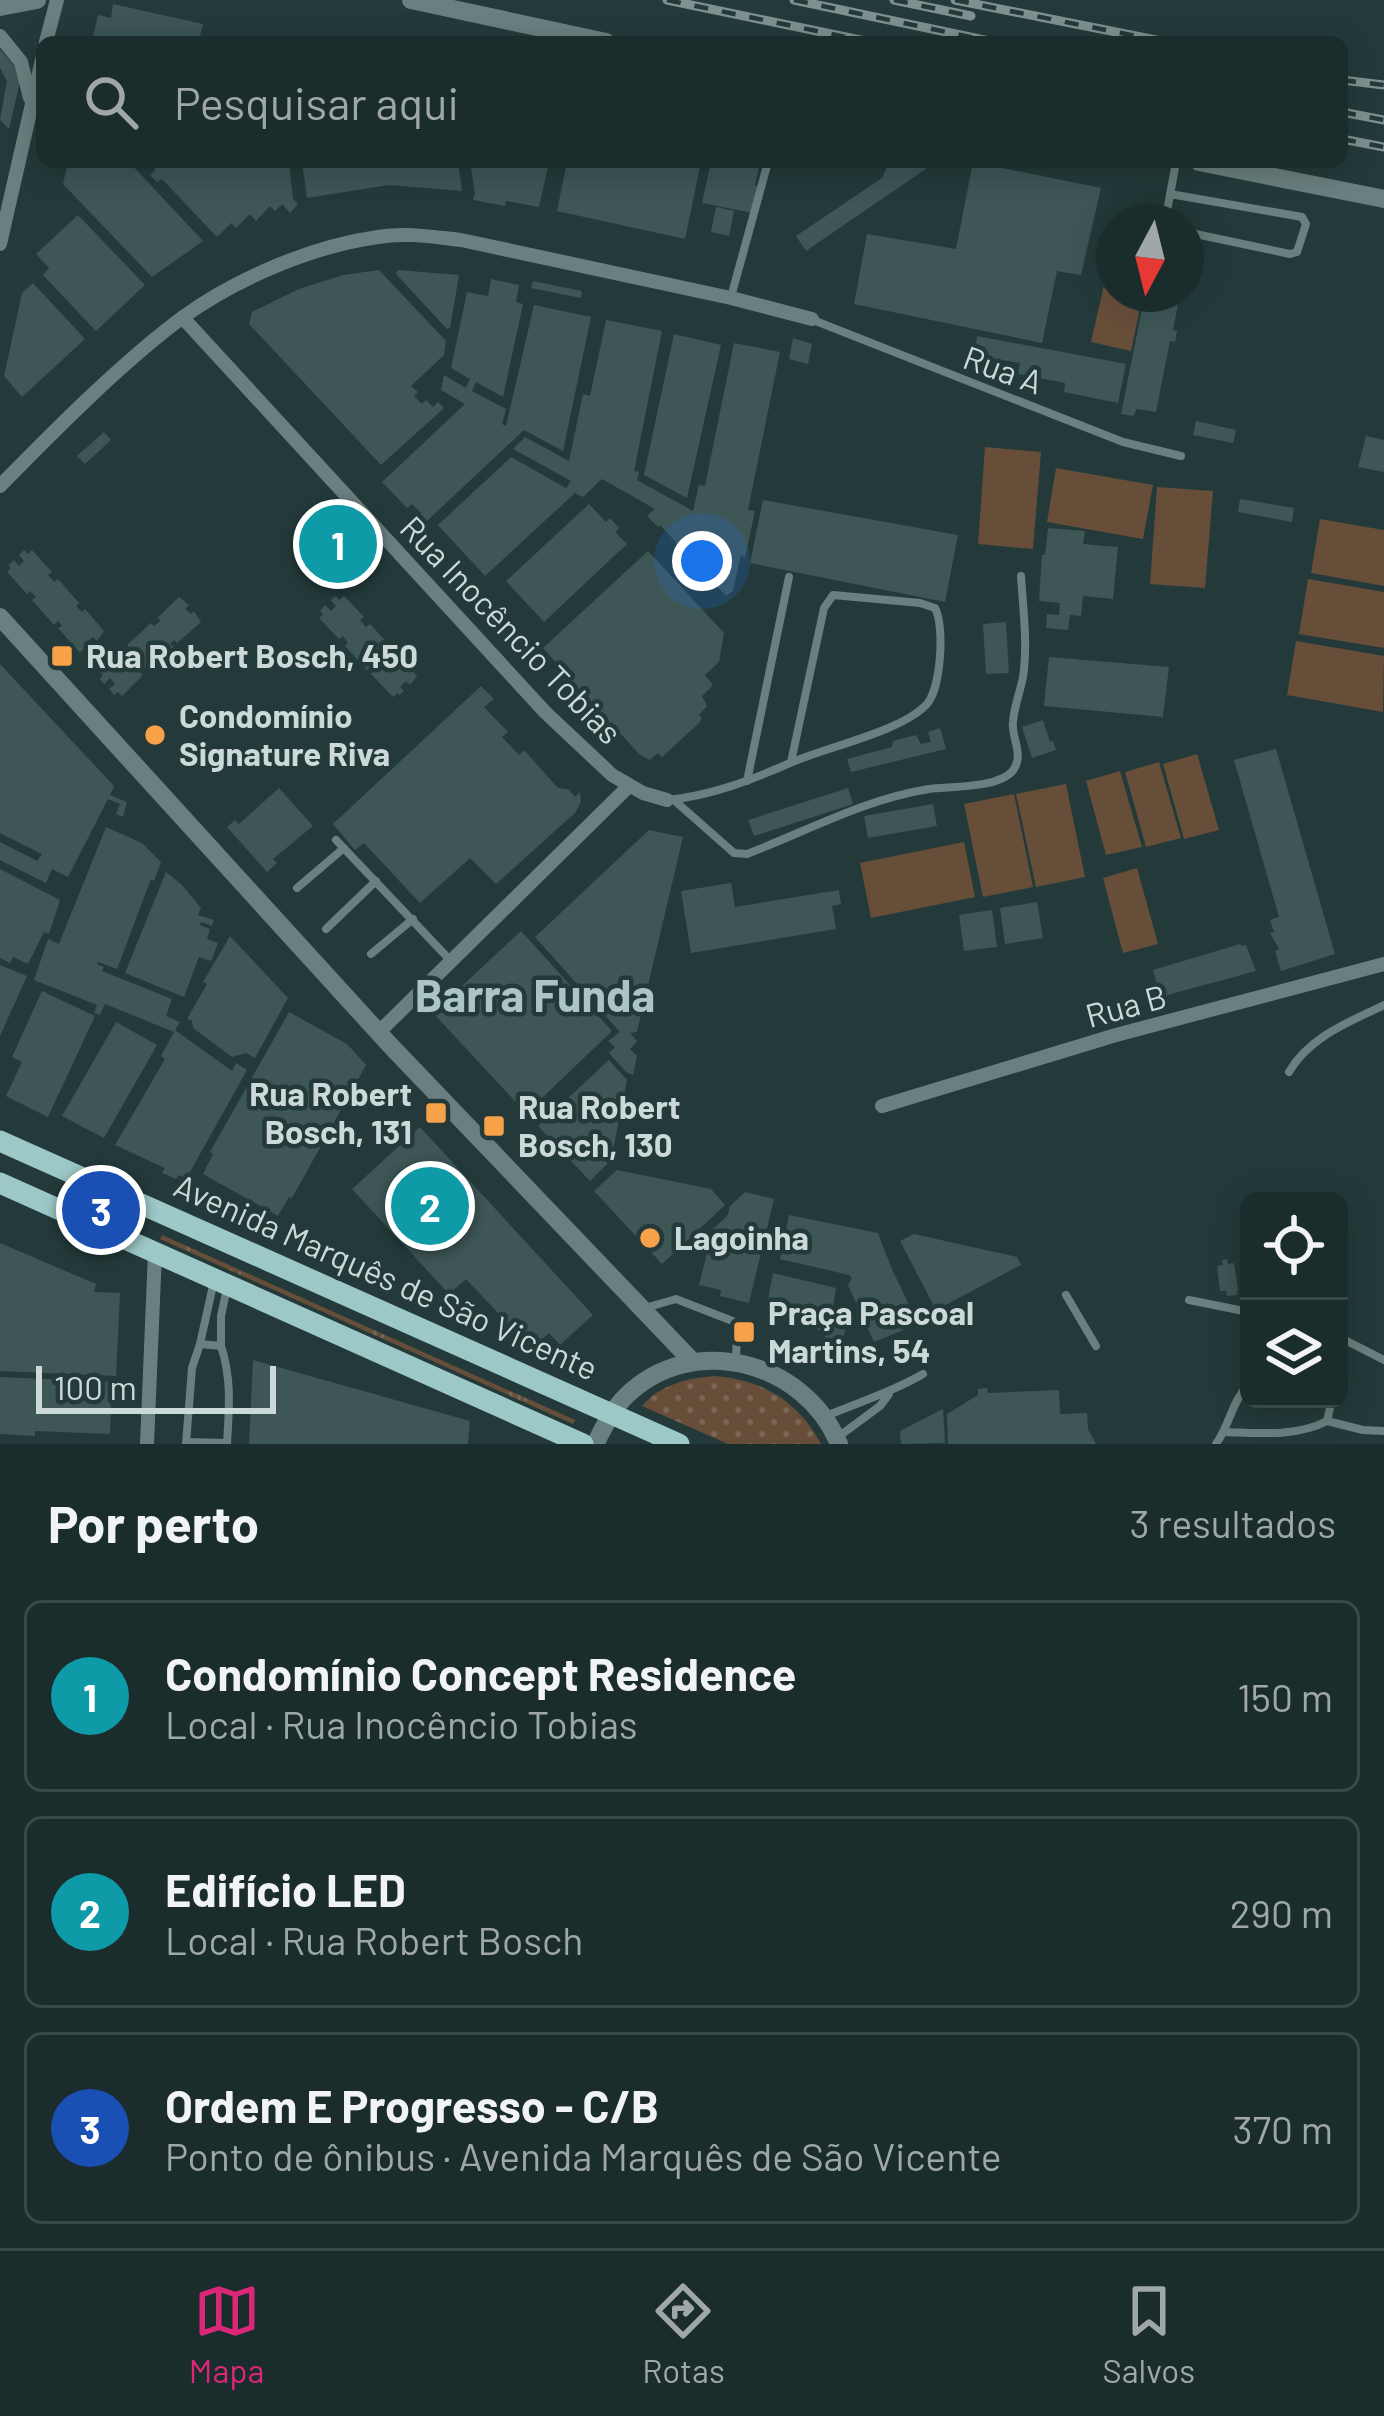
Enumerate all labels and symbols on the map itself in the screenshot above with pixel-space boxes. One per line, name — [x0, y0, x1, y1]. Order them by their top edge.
north arrow — [1096, 204, 1204, 312]
street label: Rua A — [958, 336, 1048, 402]
pin: 1 — [299, 499, 377, 589]
street label: Rua Inocêncio Tobias — [393, 507, 631, 752]
your location — [672, 531, 732, 591]
place label: Rua Robert Bosch, 450 — [86, 635, 418, 675]
marker: Rua Robert Bosch, 450 — [49, 643, 75, 669]
place label: Condomínio Signature Riva — [179, 695, 390, 773]
marker: Condomínio Signature Riva — [142, 722, 168, 748]
district label: Barra Funda — [415, 967, 655, 1021]
street label: Rua B — [1081, 975, 1171, 1035]
place label: Rua Robert Bosch, 131 — [249, 1073, 412, 1151]
place label: Rua Robert Bosch, 130 — [518, 1086, 681, 1164]
marker: Rua Robert Bosch, 131 — [423, 1100, 449, 1126]
marker: Rua Robert Bosch, 130 — [481, 1113, 507, 1139]
pin: 2 — [391, 1161, 469, 1251]
street label: Avenida Marquês de São Vicente — [169, 1164, 604, 1388]
pin: 3 — [62, 1165, 140, 1255]
place label: Lagoinha — [674, 1217, 809, 1257]
marker: Lagoinha — [637, 1225, 663, 1251]
place label: Praça Pascoal Martins, 54 — [768, 1292, 974, 1370]
marker: Praça Pascoal Martins, 54 — [731, 1319, 757, 1345]
scale bar — [36, 1360, 276, 1413]

